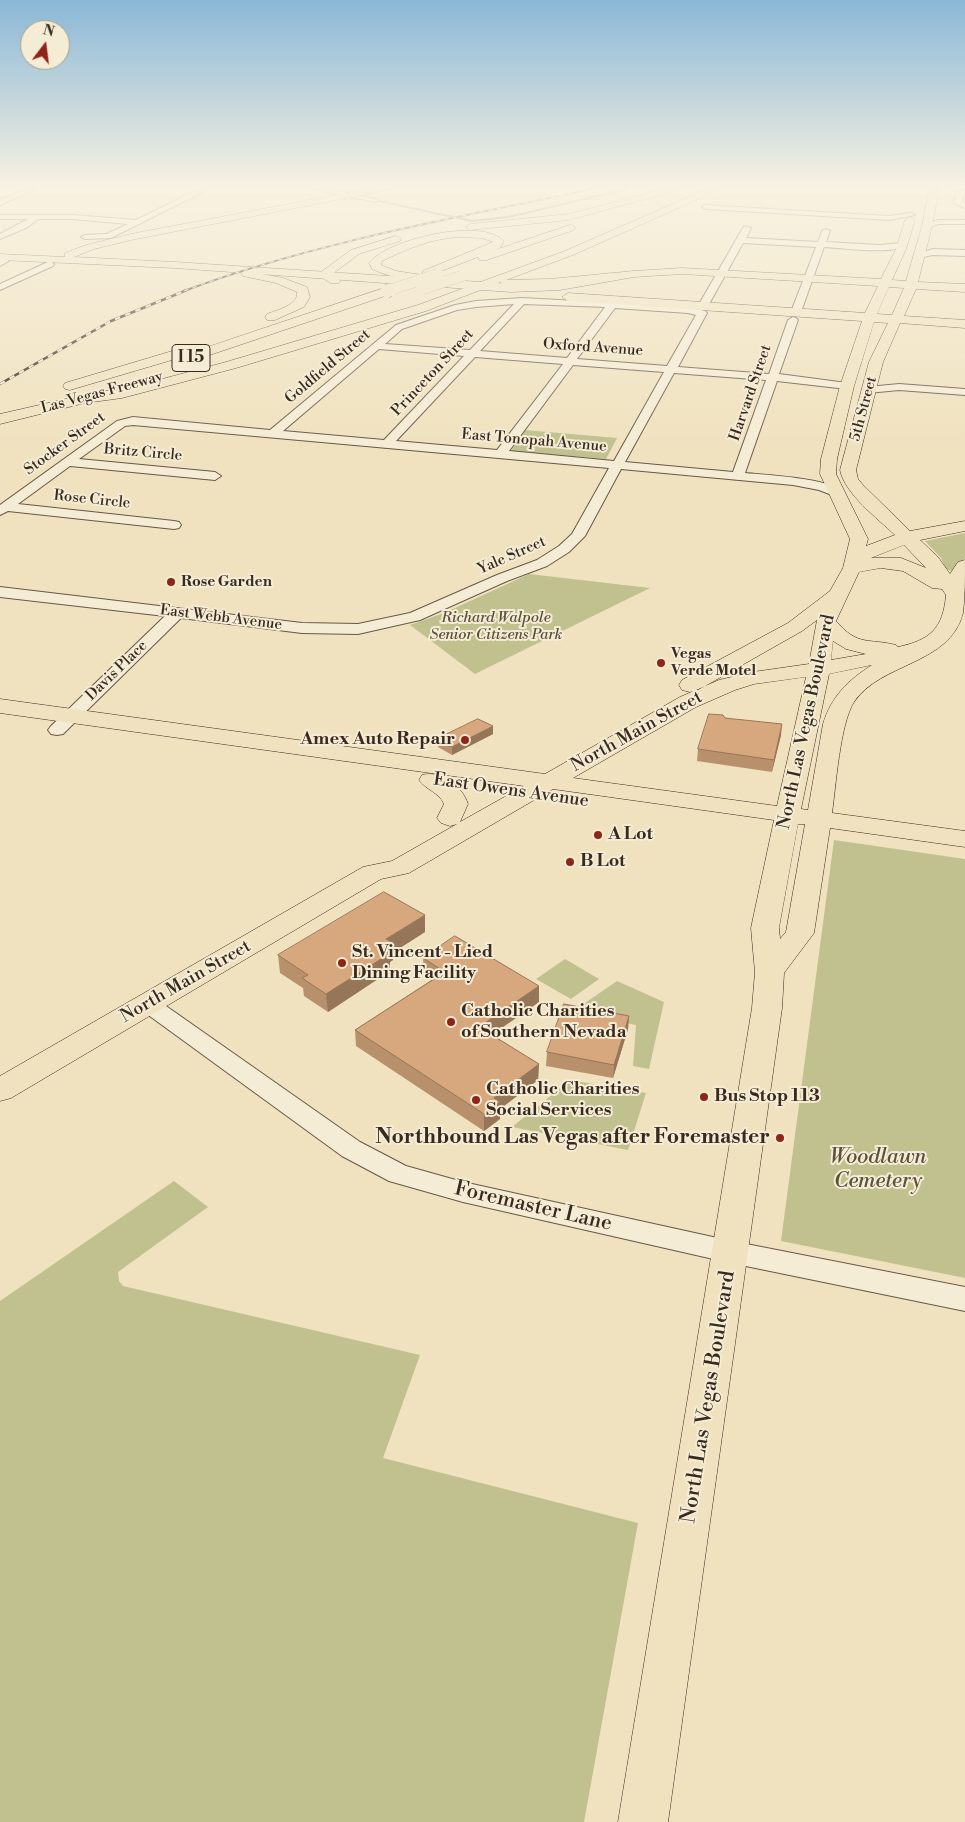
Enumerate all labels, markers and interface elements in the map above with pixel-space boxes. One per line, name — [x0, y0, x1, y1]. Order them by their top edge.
north arrow — [20, 20, 70, 70]
text: N — [41, 21, 56, 42]
street label: Goldfield Street — [282, 326, 374, 408]
street label: Princeton Street — [388, 326, 478, 420]
street label: Oxford Avenue — [542, 336, 644, 360]
street label: Harvard Street — [726, 343, 776, 443]
road number: I 15 — [172, 344, 210, 372]
street label: Las Vegas Freeway — [39, 368, 165, 418]
street label: 5th Street — [847, 375, 881, 443]
street label: Stocker Street — [21, 409, 109, 479]
street label: East Tonopah Avenue — [461, 426, 607, 456]
street label: Britz Circle — [103, 441, 183, 465]
street label: Rose Circle — [53, 487, 131, 513]
street label: Yale Street — [475, 533, 549, 579]
place label: Rose Garden — [181, 573, 272, 591]
marker: Rose Garden — [165, 576, 177, 588]
street label: East Webb Avenue — [159, 602, 283, 634]
park label: Richard Walpole Senior Citizens Park — [430, 609, 562, 644]
street label: North Las Vegas Boulevard — [774, 613, 840, 831]
street label: Davis Place — [82, 637, 152, 705]
place label: Vegas Verde Motel — [671, 645, 756, 680]
marker: Vegas Verde Motel — [655, 657, 667, 669]
street label: North Main Street — [568, 687, 706, 777]
place label: Amex Auto Repair — [300, 729, 455, 751]
marker: Amex Auto Repair — [459, 734, 471, 746]
street label: East Owens Avenue — [432, 769, 590, 813]
place label: A Lot — [608, 824, 653, 846]
marker: A Lot — [592, 829, 604, 841]
place label: B Lot — [580, 851, 625, 873]
marker: B Lot — [564, 856, 576, 868]
street label: North Main Street — [117, 936, 255, 1028]
place label: St. Vincent - Lied Dining Facility — [352, 942, 493, 984]
marker: St. Vincent - Lied Dining Facility — [336, 957, 348, 969]
place label: Catholic Charities of Southern Nevada — [461, 1001, 626, 1044]
marker: Catholic Charities of Southern Nevada — [445, 1016, 457, 1028]
place label: Catholic Charities Social Services — [486, 1079, 639, 1122]
place label: Bus Stop 113 — [714, 1086, 820, 1108]
marker: Bus Stop 113 — [698, 1091, 710, 1103]
marker: Catholic Charities Social Services — [470, 1094, 482, 1106]
place label: Northbound Las Vegas after Foremaster — [375, 1125, 770, 1151]
marker: Northbound Las Vegas after Foremaster — [774, 1132, 786, 1144]
park label: Woodlawn Cemetery — [830, 1145, 926, 1195]
street label: Foremaster Lane — [452, 1177, 614, 1237]
street label: North Las Vegas Boulevard — [677, 1269, 741, 1525]

